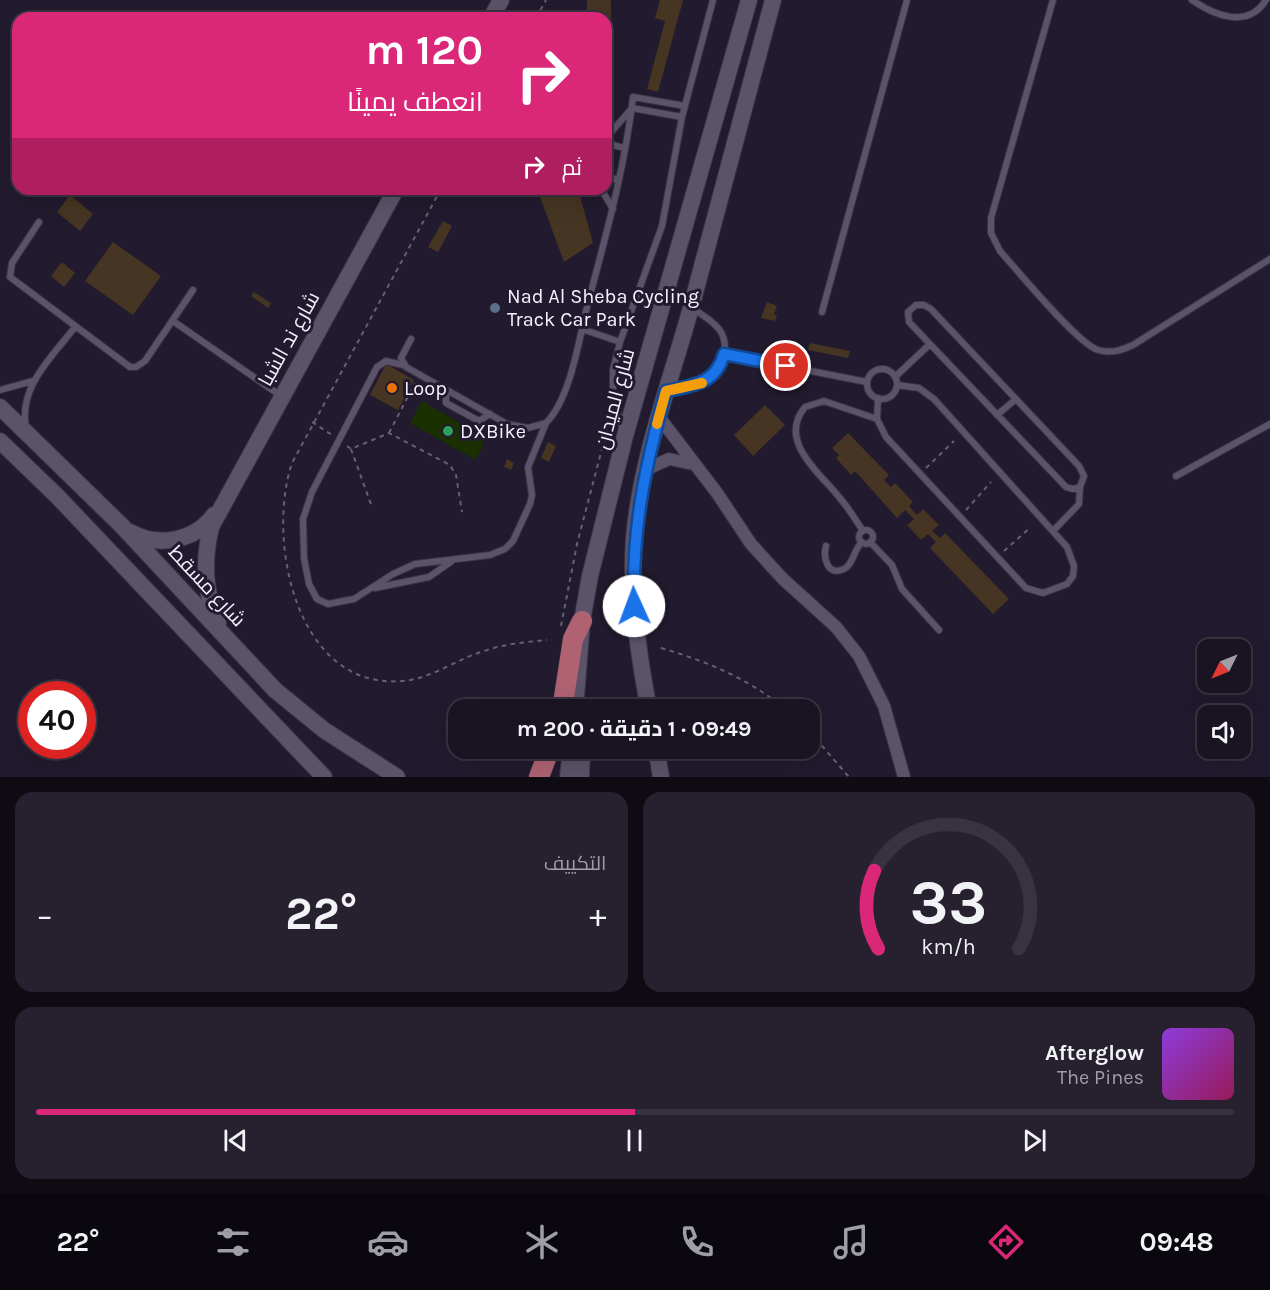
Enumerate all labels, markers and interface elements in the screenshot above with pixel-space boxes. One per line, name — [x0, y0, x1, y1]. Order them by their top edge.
text: 120 m — [366, 25, 483, 75]
icon: right — [504, 36, 582, 114]
text: انعطف يمينًا — [347, 86, 483, 118]
icon: right — [517, 150, 550, 183]
text: ثم — [562, 155, 582, 181]
place label: Nad Al Sheba Cycling Track Car Park — [507, 285, 699, 331]
street label: شارع ند الشبا — [254, 288, 326, 391]
marker: Nad Al Sheba Cycling Track Car Park — [488, 301, 502, 315]
pin — [760, 340, 811, 391]
street label: شارع الميدان — [591, 346, 641, 452]
icon: arrive — [769, 349, 802, 382]
place label: Loop — [404, 377, 447, 400]
marker: Loop — [385, 381, 399, 395]
place label: DXBike — [460, 420, 526, 443]
marker: DXBike — [441, 424, 455, 438]
street label: شارع مسقط — [162, 541, 250, 633]
position arrow — [602, 574, 666, 638]
north arrow — [1197, 639, 1251, 693]
map controls — [1197, 639, 1251, 759]
speed limit sign: 40 — [18, 681, 96, 759]
button: sound — [1197, 705, 1251, 759]
text: 09:49 · 1 دقيقة · 200 m — [517, 716, 751, 742]
text: التكييف — [544, 852, 607, 875]
text: 33 — [910, 866, 988, 939]
text: 22° — [285, 888, 357, 940]
text: − — [36, 896, 53, 934]
text: + — [589, 896, 607, 934]
text: km/h — [922, 934, 976, 959]
text: Afterglow — [1045, 1040, 1144, 1066]
text: The Pines — [1057, 1066, 1144, 1089]
icon: previous — [219, 1124, 252, 1157]
icon: pause — [618, 1124, 651, 1157]
icon: next — [1018, 1124, 1051, 1157]
icon: filters — [212, 1221, 254, 1263]
icon: car — [367, 1221, 409, 1263]
icon: climate — [521, 1221, 563, 1263]
icon: phone — [676, 1221, 718, 1263]
icon: music — [830, 1221, 872, 1263]
icon: directions — [985, 1221, 1027, 1263]
text: 22° — [56, 1226, 100, 1258]
text: 09:48 — [1139, 1226, 1214, 1258]

